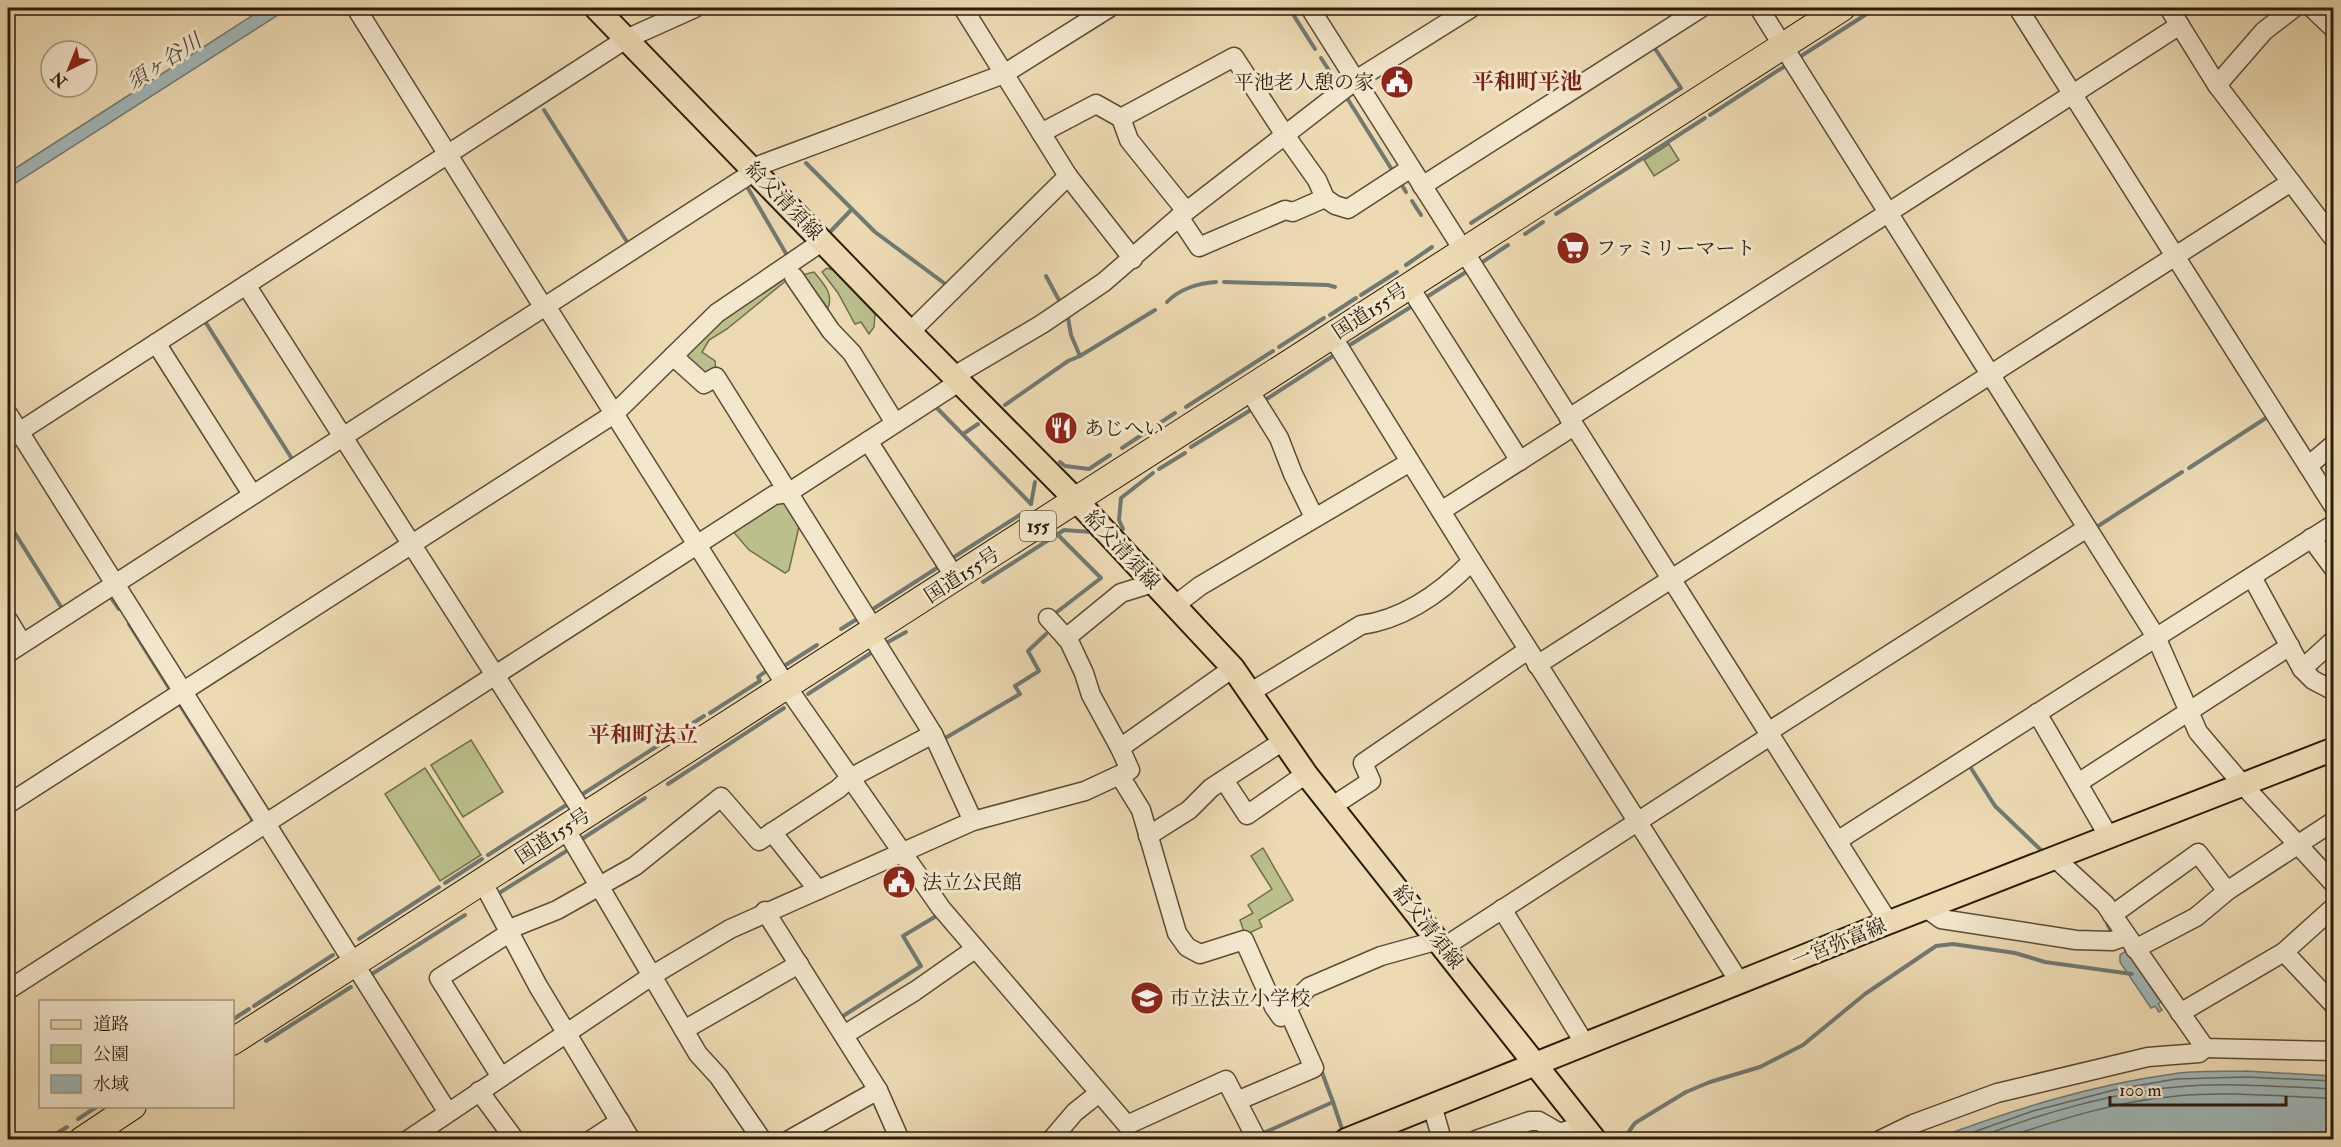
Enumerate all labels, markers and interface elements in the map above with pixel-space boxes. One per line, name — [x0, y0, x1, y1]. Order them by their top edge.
water label: 須ヶ谷川 — [121, 27, 208, 96]
north arrow — [39, 39, 99, 99]
public building icon: 平池老人憩の家 — [1379, 64, 1415, 100]
text: N — [47, 67, 72, 92]
district label: 平和町平池 — [1472, 68, 1582, 96]
place label: 平池老人憩の家 — [1234, 70, 1374, 95]
street label: 給父清須線 — [740, 156, 828, 246]
supermarket icon: ファミリーマート — [1555, 230, 1591, 266]
place label: ファミリーマート — [1596, 236, 1756, 261]
street label: 国道155号 — [1328, 277, 1412, 345]
restaurant icon: あじへい — [1043, 410, 1079, 446]
place label: あじへい — [1084, 416, 1164, 441]
street label: 給父清須線 — [1079, 505, 1165, 595]
road number: 155 — [1020, 511, 1056, 541]
street label: 国道155号 — [920, 541, 1004, 609]
district label: 平和町法立 — [588, 721, 698, 749]
street label: 国道155号 — [511, 802, 595, 870]
public building icon: 法立公民館 — [881, 864, 917, 900]
place label: 法立公民館 — [922, 870, 1022, 895]
street label: 給父清須線 — [1387, 880, 1469, 974]
street label: 一宮弥富線 — [1788, 913, 1890, 973]
school or university icon: 市立法立小学校 — [1129, 980, 1165, 1016]
place label: 市立法立小学校 — [1170, 986, 1310, 1011]
legend — [39, 1000, 234, 1108]
text: 道路 — [93, 1013, 129, 1036]
text: 公園 — [93, 1043, 129, 1066]
scale bar — [2110, 1069, 2286, 1107]
text: 水域 — [93, 1073, 129, 1096]
text: 100 m — [2119, 1079, 2162, 1102]

